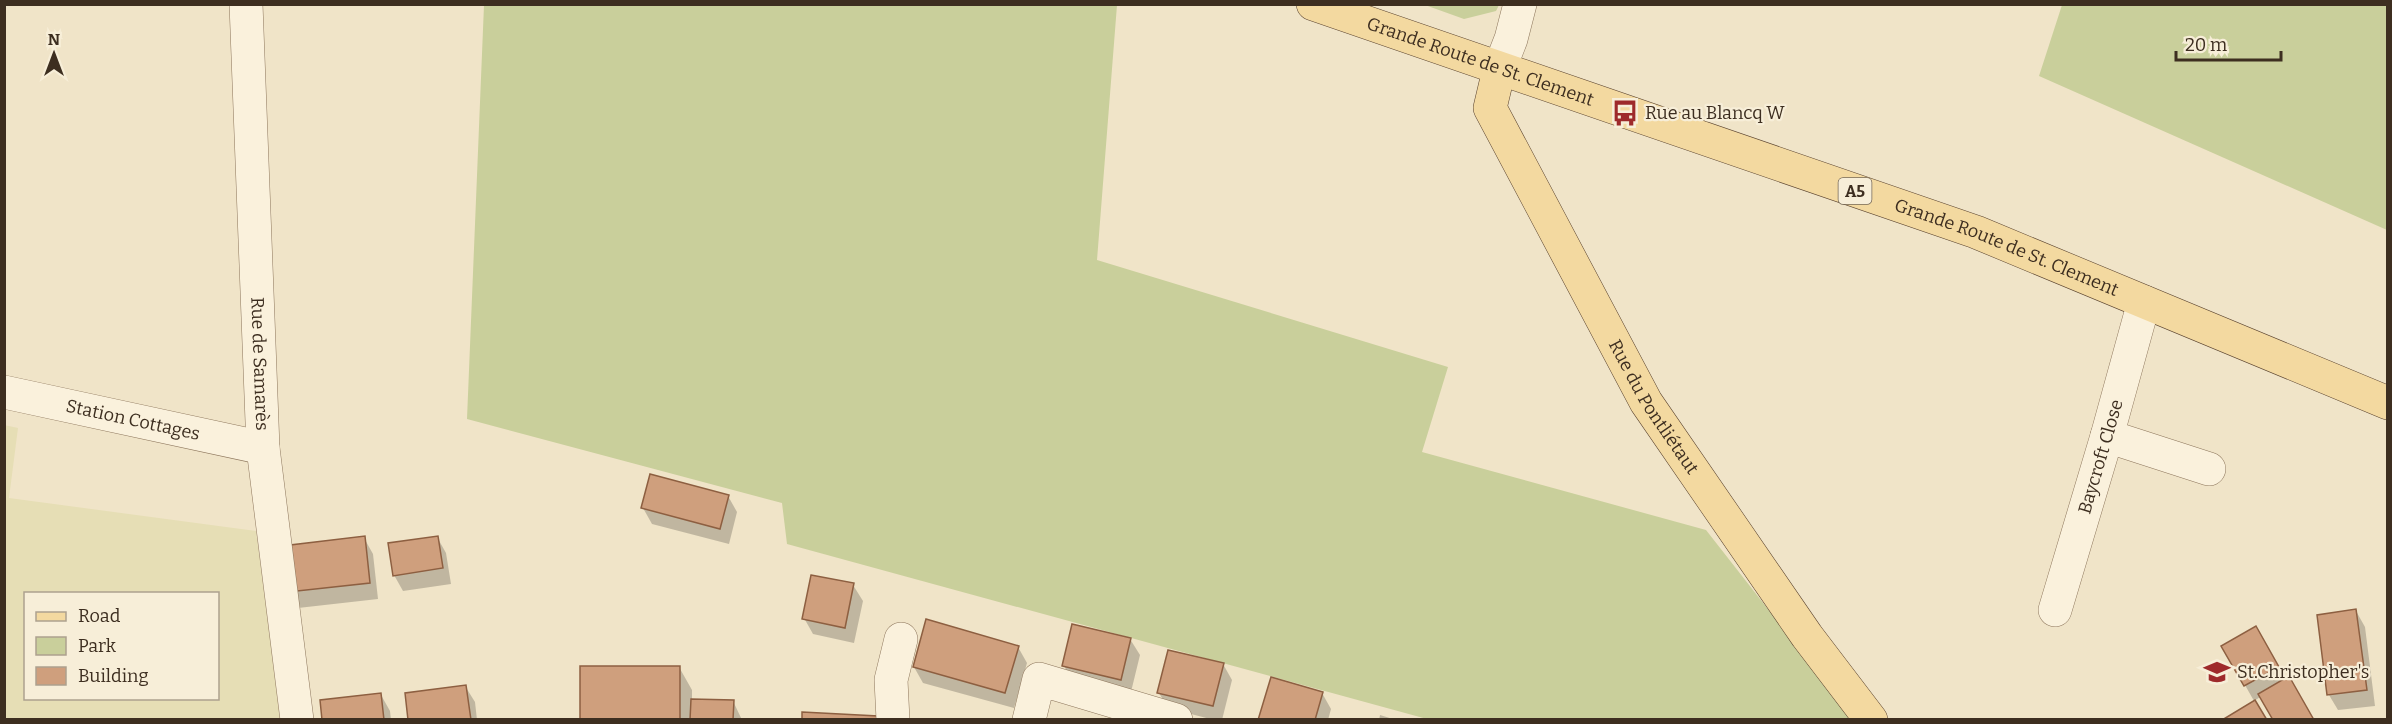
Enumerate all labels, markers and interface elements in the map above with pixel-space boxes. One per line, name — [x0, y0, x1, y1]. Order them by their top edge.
street label: Grande Route de St. Clement — [1364, 12, 1597, 111]
north arrow — [24, 24, 84, 84]
scale bar — [2176, 24, 2281, 62]
text: N — [48, 30, 60, 49]
text: 20 m — [2185, 34, 2227, 56]
bus stop icon: Rue au Blancq W — [1610, 98, 1640, 128]
place label: Rue au Blancq W — [1645, 102, 1785, 124]
road number: A5 — [1838, 178, 1872, 204]
street label: Grande Route de St. Clement — [1892, 194, 2122, 301]
street label: Rue de Samarès — [246, 297, 273, 431]
street label: Rue du Pontliétaut — [1604, 336, 1704, 479]
street label: Station Cottages — [64, 395, 202, 445]
street label: Baycroft Close — [2073, 397, 2128, 517]
legend — [24, 592, 219, 700]
text: Road — [78, 605, 121, 627]
text: Park — [78, 635, 117, 657]
school or university icon: St.Christopher's — [2202, 657, 2232, 687]
place label: St.Christopher's — [2237, 661, 2369, 683]
text: Building — [78, 665, 149, 687]

